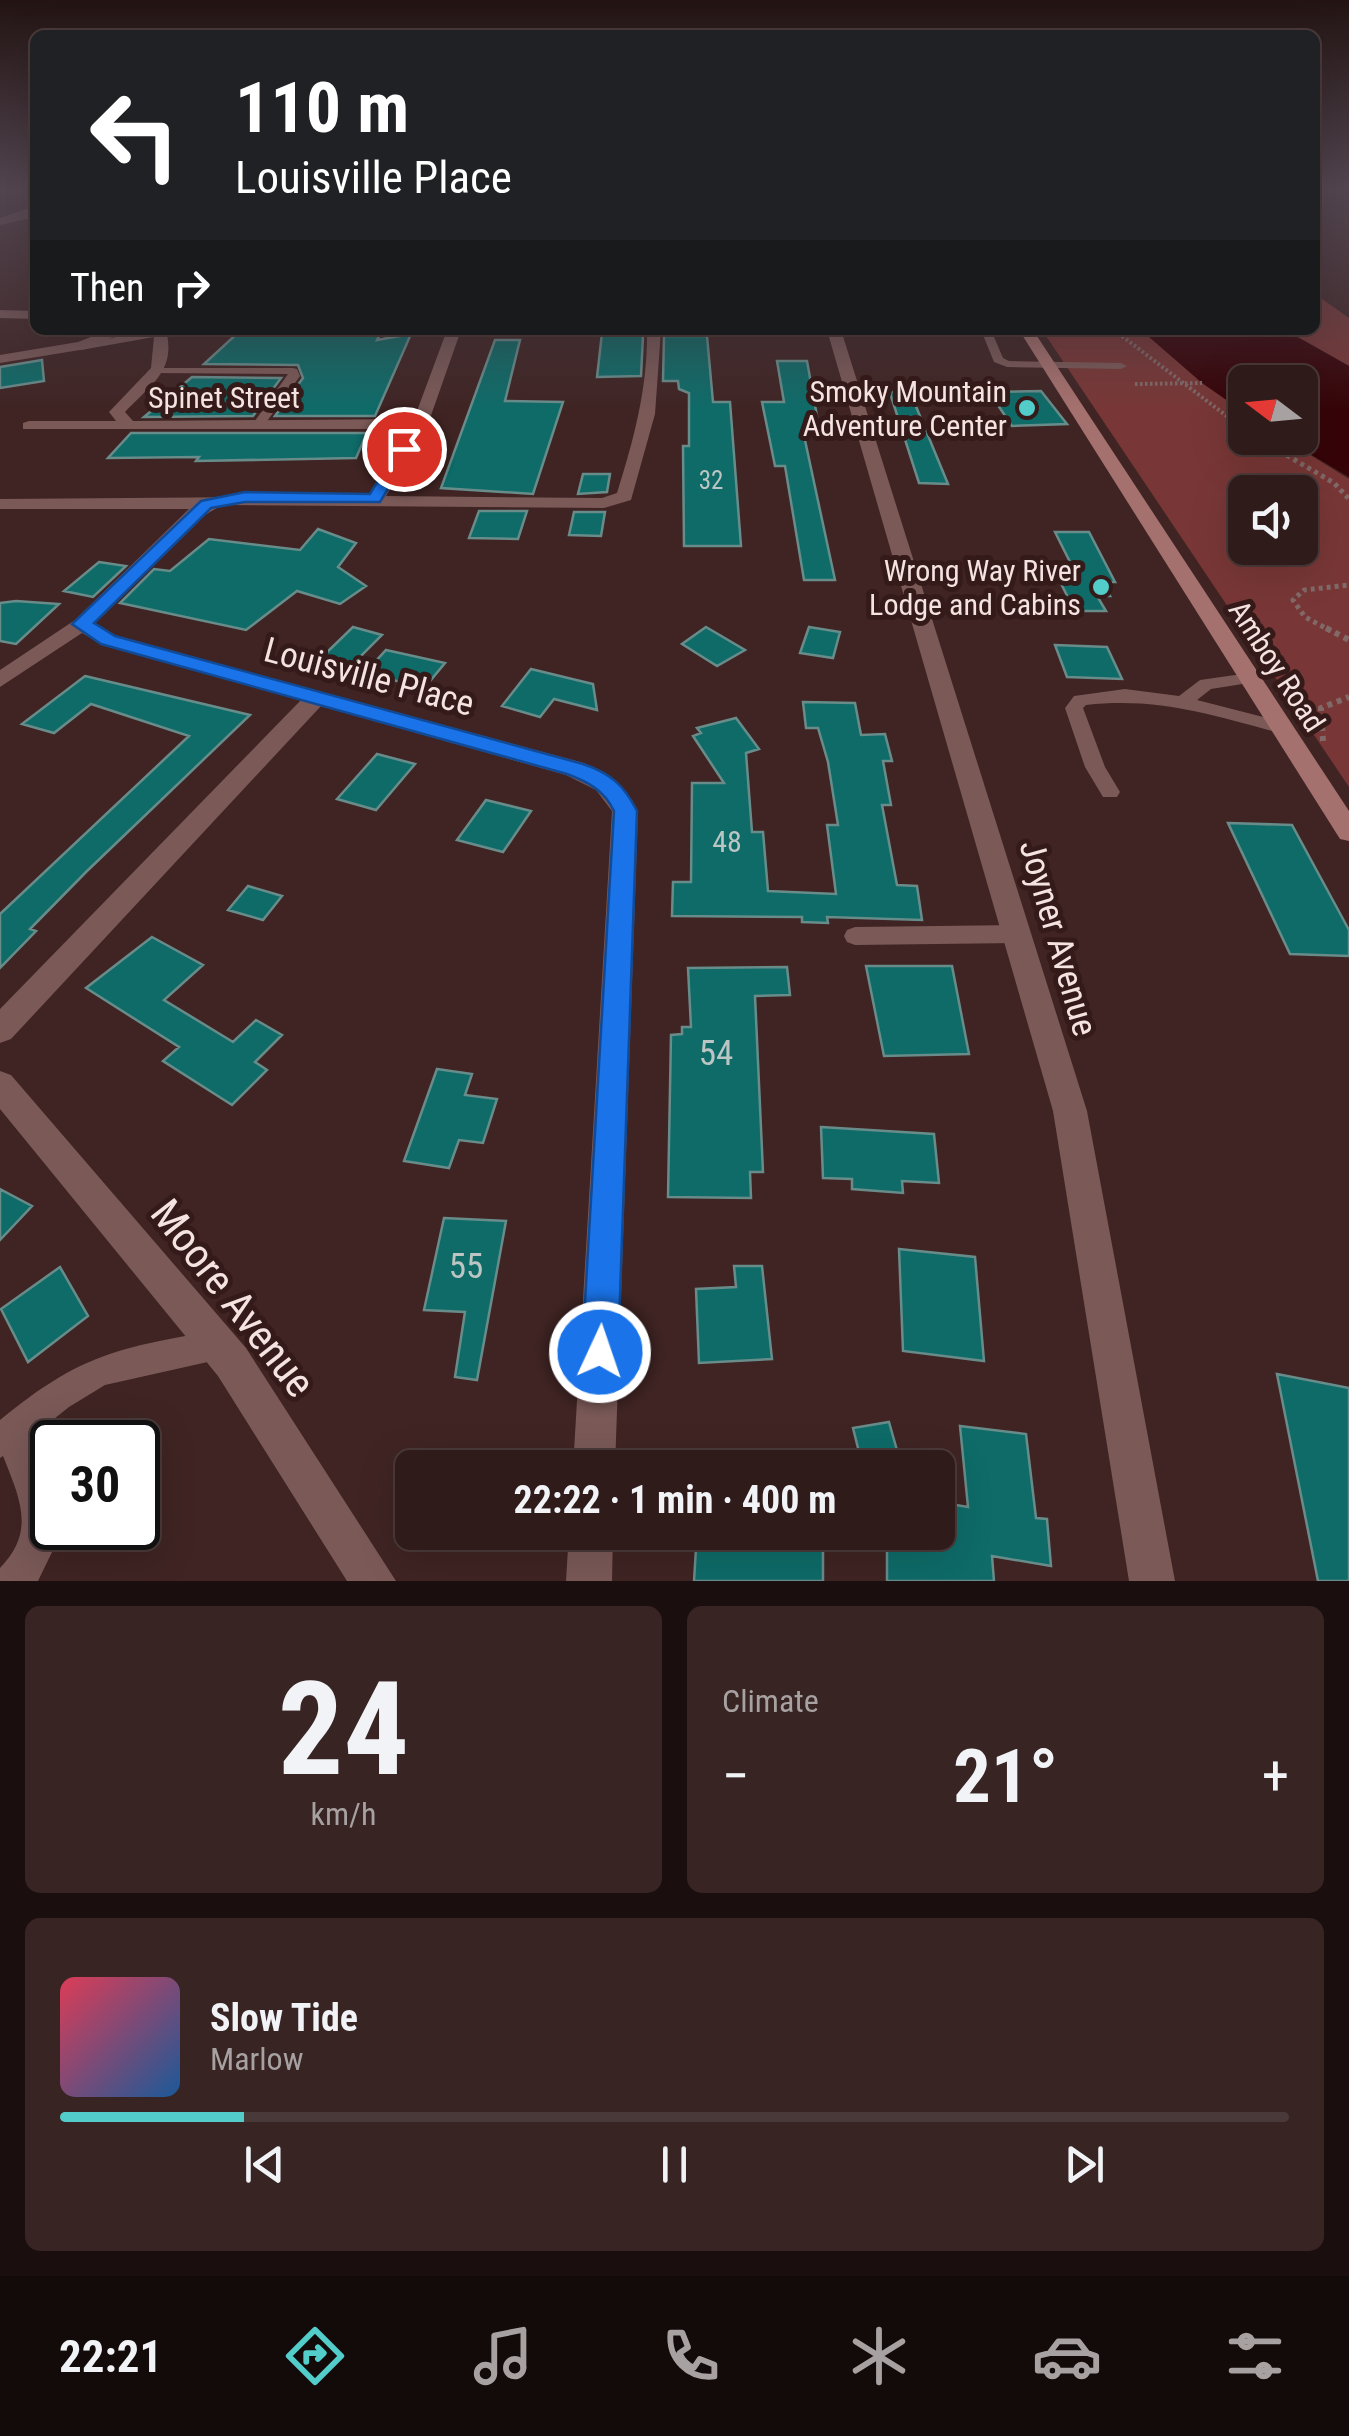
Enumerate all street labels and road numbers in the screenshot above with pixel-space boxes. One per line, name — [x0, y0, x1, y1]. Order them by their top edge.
street label: Spinet Street — [148, 380, 300, 415]
street label: Amboy Road — [1222, 594, 1332, 738]
street label: Louisville Place — [260, 629, 478, 725]
street label: Joyner Avenue — [1011, 835, 1105, 1041]
street label: Moore Avenue — [141, 1190, 325, 1406]

